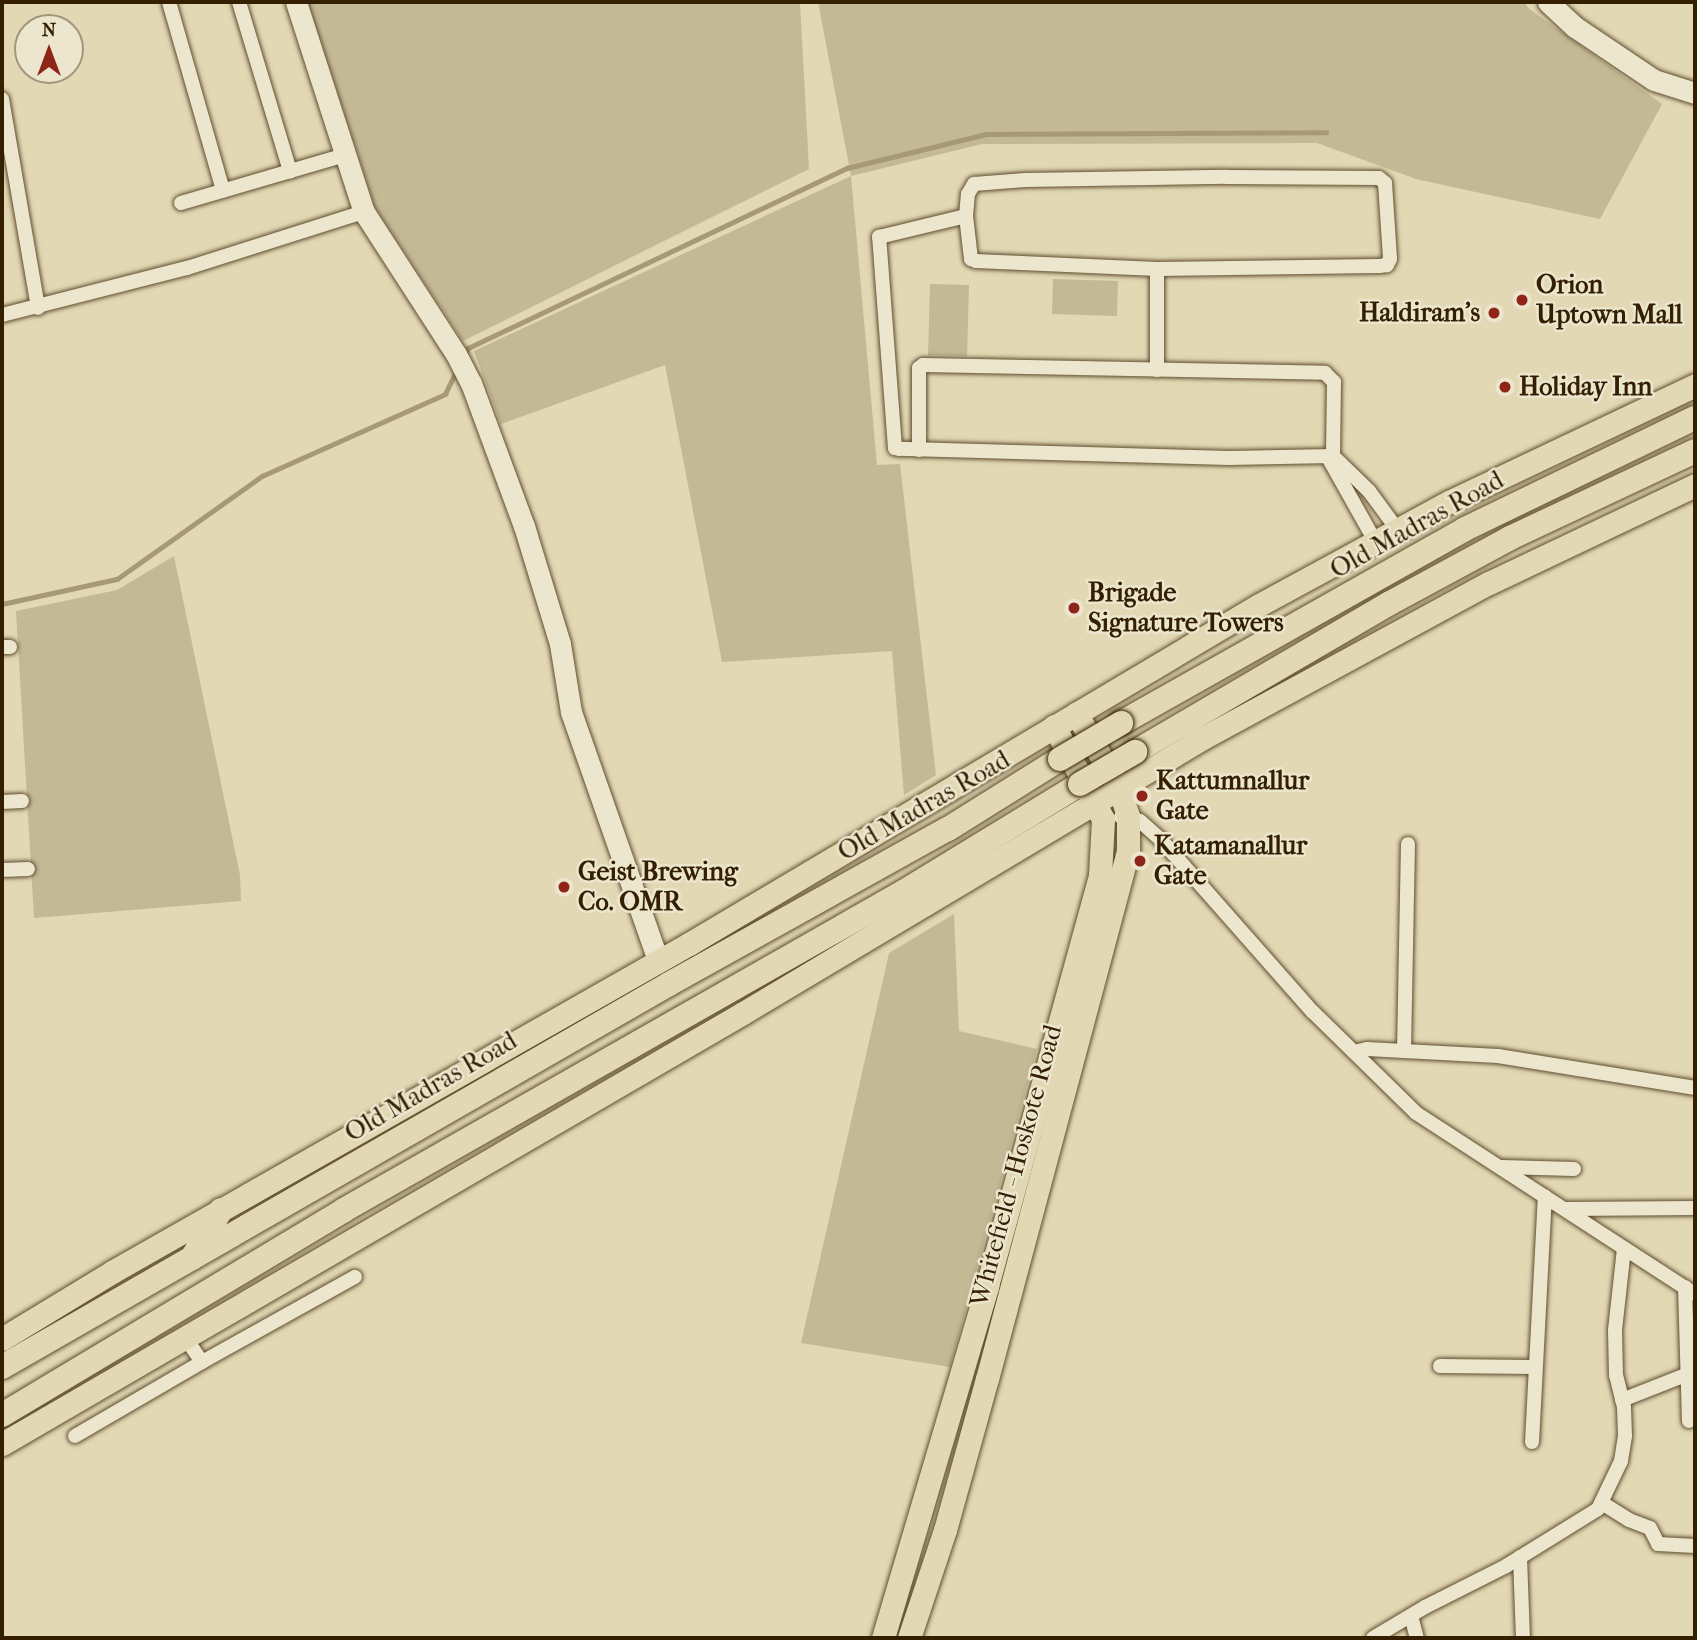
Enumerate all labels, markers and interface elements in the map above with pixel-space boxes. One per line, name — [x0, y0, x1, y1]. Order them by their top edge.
north arrow — [14, 14, 84, 84]
text: N — [42, 19, 56, 41]
place label: Orion Uptown Mall — [1536, 269, 1683, 330]
marker: Orion Uptown Mall — [1514, 292, 1530, 308]
place label: Haldiram's — [1359, 297, 1480, 329]
marker: Haldiram's — [1486, 305, 1502, 321]
place label: Holiday Inn — [1519, 371, 1652, 403]
marker: Holiday Inn — [1497, 379, 1513, 395]
street label: Old Madras Road — [1325, 464, 1509, 586]
place label: Brigade Signature Towers — [1088, 577, 1284, 638]
marker: Brigade Signature Towers — [1066, 600, 1082, 616]
street label: Old Madras Road — [832, 744, 1016, 868]
place label: Kattumnallur Gate — [1156, 765, 1309, 826]
marker: Kattumnallur Gate — [1134, 788, 1150, 804]
place label: Katamanallur Gate — [1154, 830, 1307, 892]
marker: Katamanallur Gate — [1132, 853, 1148, 869]
place label: Geist Brewing Co. OMR — [578, 856, 738, 917]
marker: Geist Brewing Co. OMR — [556, 879, 572, 895]
street label: Whitefield - Hoskote Road — [963, 1022, 1069, 1310]
street label: Old Madras Road — [339, 1025, 523, 1149]

